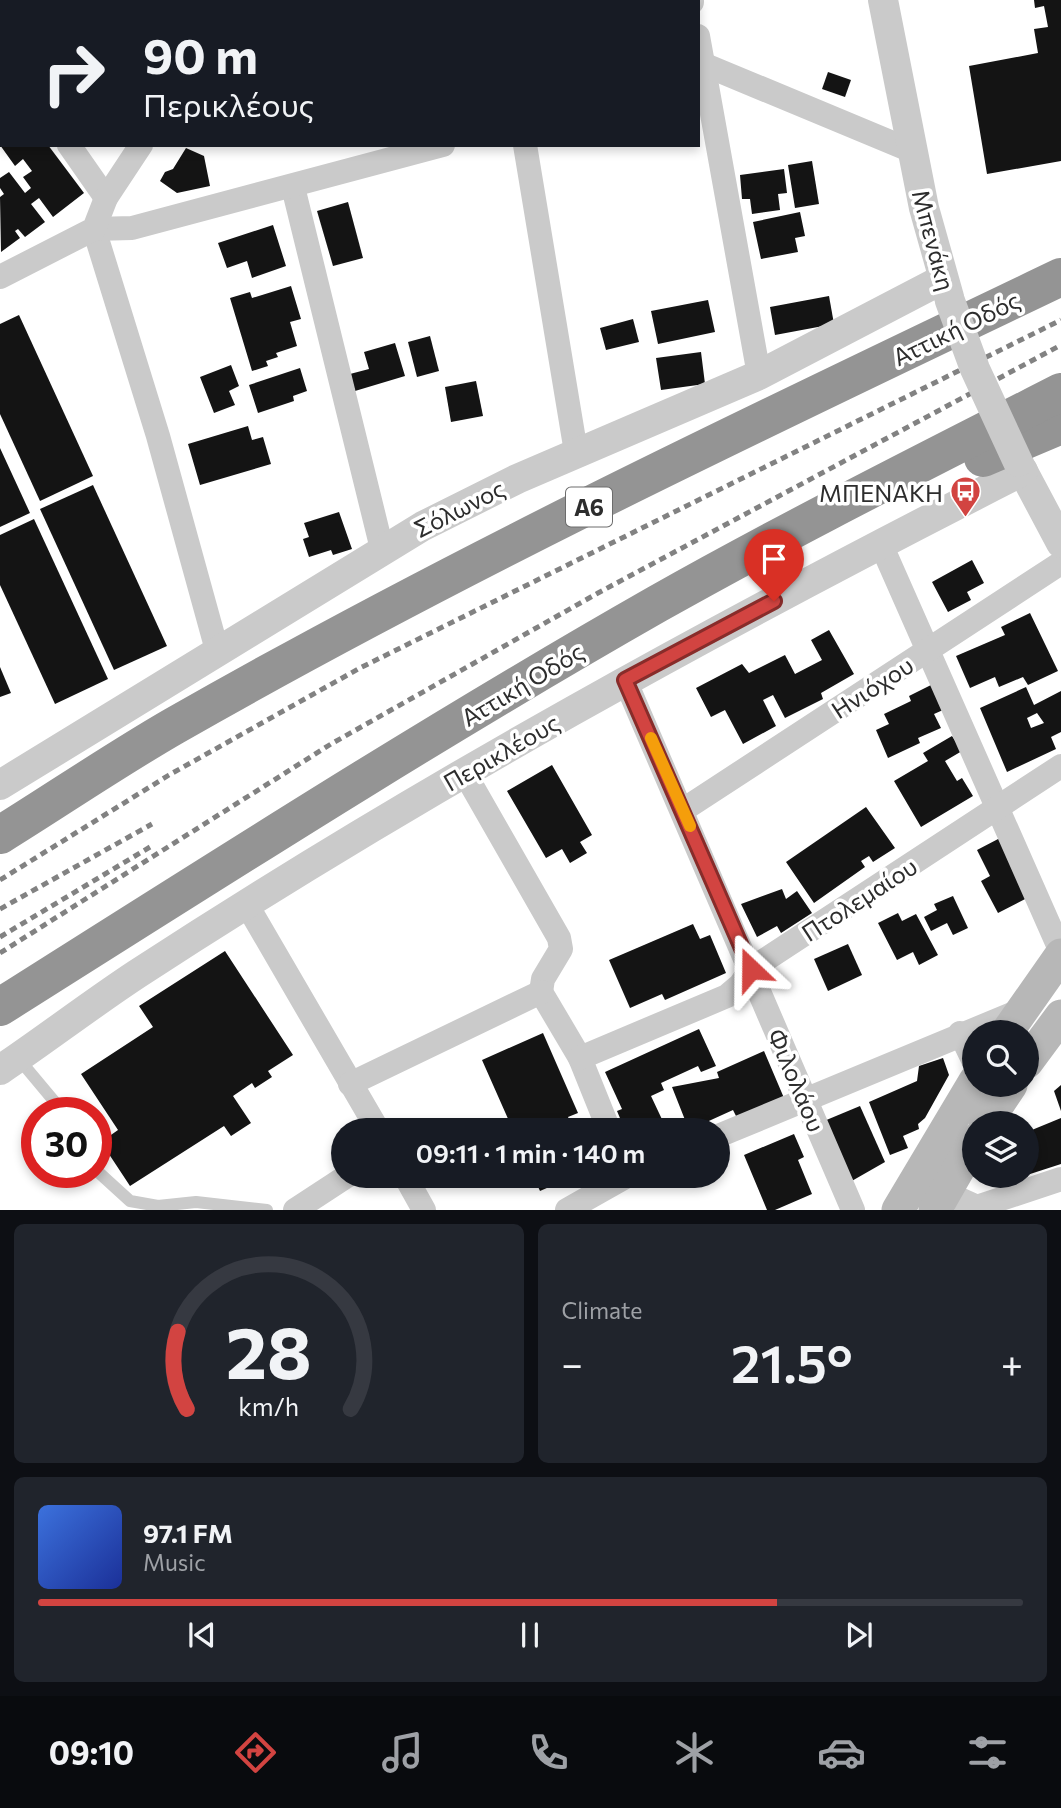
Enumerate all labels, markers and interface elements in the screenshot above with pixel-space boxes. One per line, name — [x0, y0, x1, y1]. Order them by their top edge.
text: 90 m — [143, 24, 258, 84]
icon: right — [28, 28, 119, 119]
text: Περικλέους — [143, 84, 314, 124]
street label: Μπενάκη — [907, 186, 961, 294]
street label: Αττική Οδός — [888, 285, 1024, 371]
street label: Σόλωνος — [409, 473, 509, 543]
bus stop icon: ΜΠΕΝΑΚΗ — [949, 475, 983, 519]
place label: ΜΠΕΝΑΚΗ — [819, 478, 943, 507]
road number: Α6 — [566, 488, 612, 526]
pin — [744, 529, 804, 601]
icon: arrive — [755, 540, 793, 578]
street label: Αττική Οδός — [456, 636, 588, 732]
street label: Ηνιόχου — [826, 650, 918, 724]
street label: Περικλέους — [438, 707, 564, 797]
street label: Πτολεμαίου — [796, 851, 922, 947]
position arrow — [714, 932, 788, 1006]
map controls — [962, 1020, 1039, 1188]
button: search — [962, 1020, 1039, 1097]
street label: Φιλολάου — [762, 1024, 832, 1136]
speed limit sign: 30 — [21, 1097, 112, 1188]
button: layers — [962, 1111, 1039, 1188]
text: 09:11 · 1 min · 140 m — [416, 1137, 645, 1168]
text: Climate — [562, 1296, 643, 1324]
text: 28 — [226, 1306, 312, 1395]
text: 21.5° — [731, 1330, 853, 1394]
text: − — [562, 1339, 583, 1386]
text: + — [1001, 1339, 1023, 1386]
text: km/h — [238, 1391, 299, 1421]
text: 97.1 FM — [143, 1517, 233, 1548]
text: Music — [143, 1548, 206, 1576]
icon: previous — [183, 1616, 221, 1654]
icon: pause — [511, 1616, 549, 1654]
icon: next — [840, 1616, 878, 1654]
icon: directions — [231, 1728, 280, 1777]
icon: music — [378, 1728, 427, 1777]
icon: phone — [524, 1728, 573, 1777]
icon: climate — [670, 1728, 719, 1777]
icon: car — [817, 1728, 866, 1777]
icon: filters — [963, 1728, 1012, 1777]
text: 09:10 — [49, 1732, 134, 1772]

